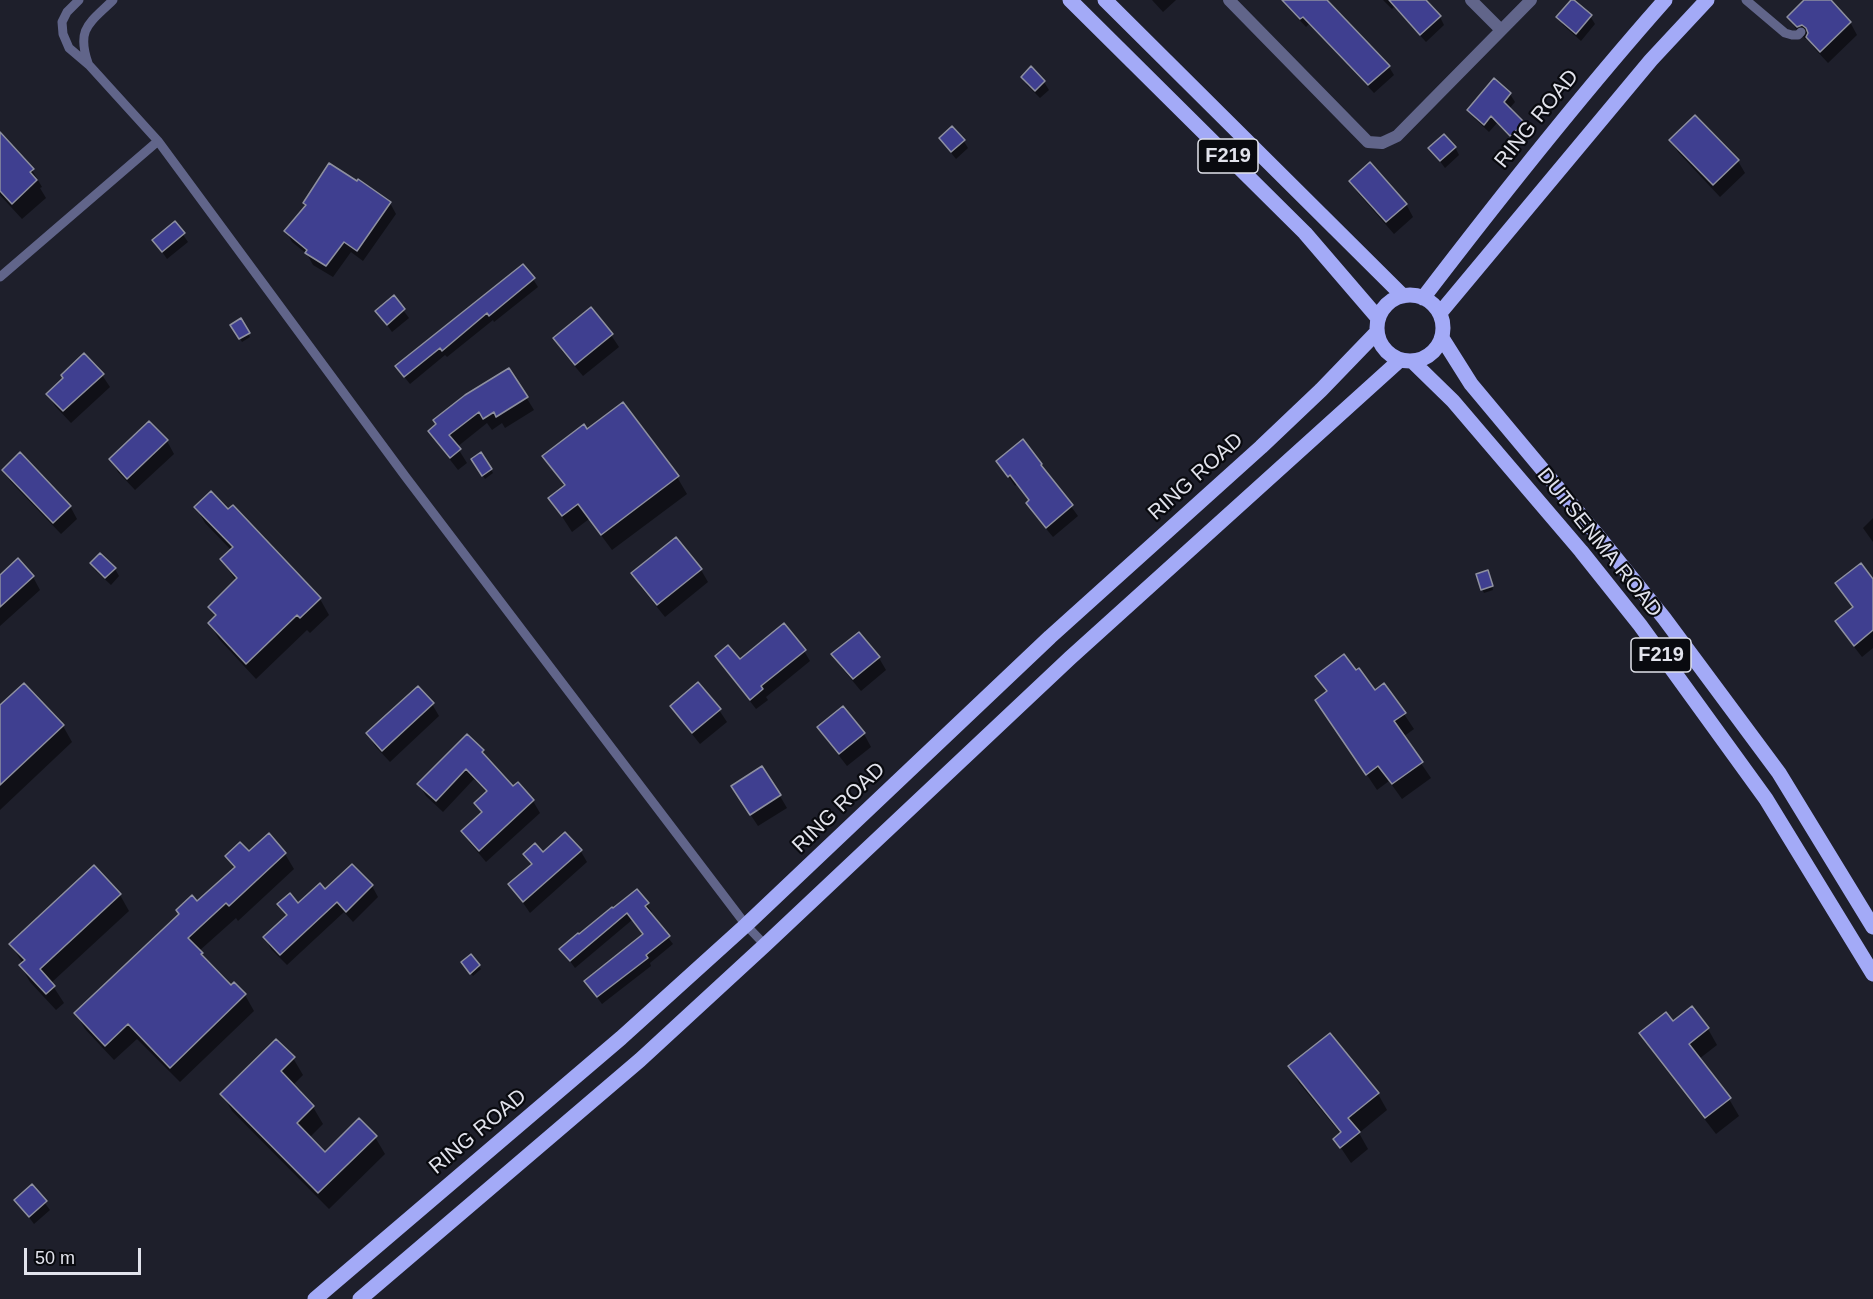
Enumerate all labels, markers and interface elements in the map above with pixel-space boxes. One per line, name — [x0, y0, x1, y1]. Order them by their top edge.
street label: RING ROAD — [1490, 65, 1584, 173]
road number: F219 — [1198, 139, 1258, 173]
street label: RING ROAD — [1143, 428, 1249, 526]
street label: DUTSENMA ROAD — [1531, 463, 1667, 623]
road number: F219 — [1631, 638, 1691, 672]
street label: RING ROAD — [787, 758, 891, 858]
street label: RING ROAD — [424, 1084, 532, 1180]
scale bar — [27, 1236, 144, 1274]
text: 50 m — [35, 1248, 75, 1268]

